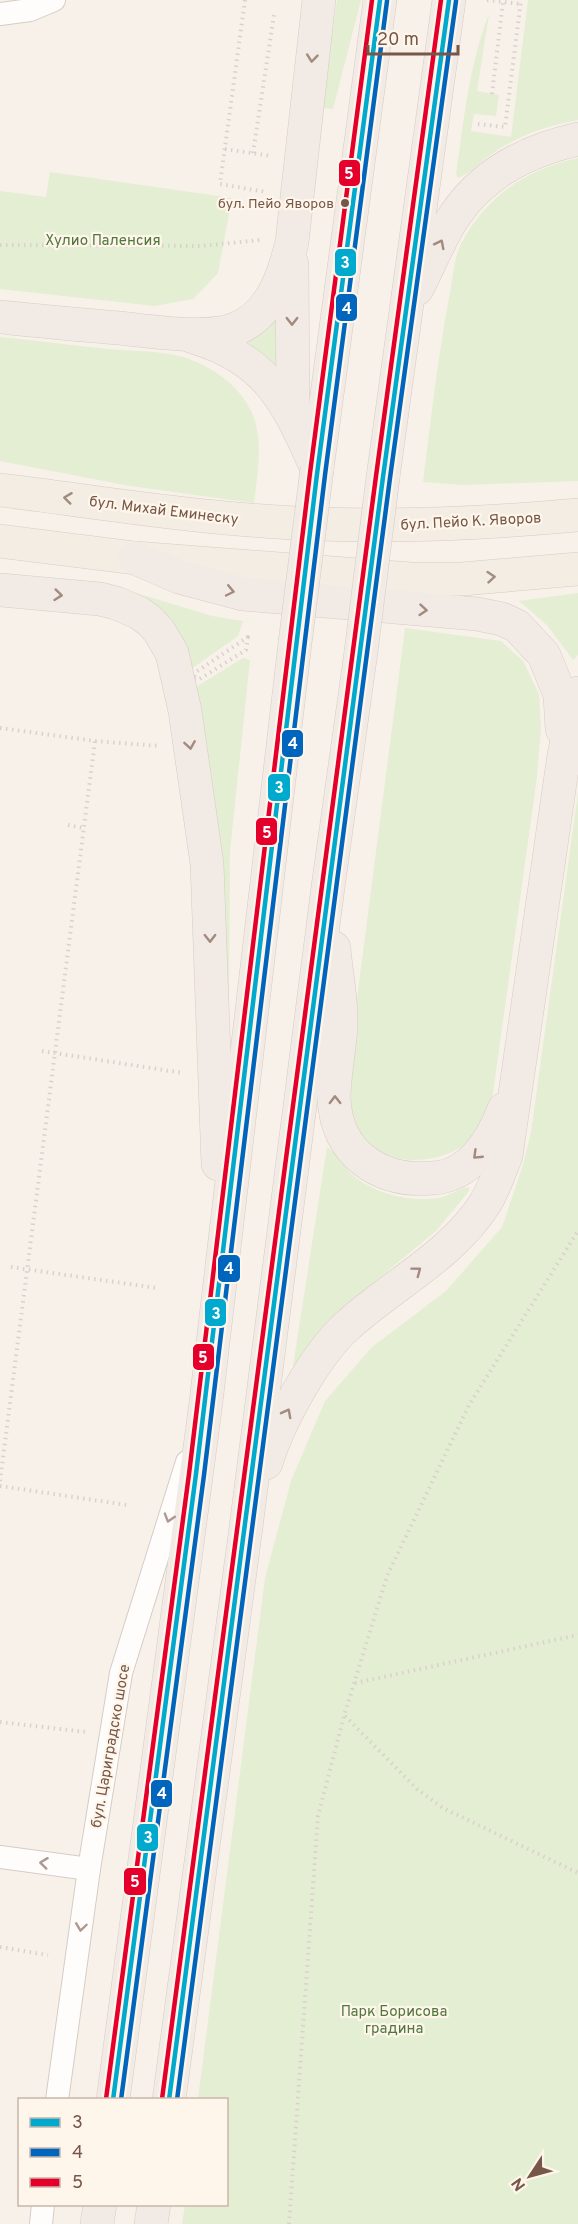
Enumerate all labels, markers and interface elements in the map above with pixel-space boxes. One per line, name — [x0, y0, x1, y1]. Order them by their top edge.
scale bar — [368, 18, 458, 56]
text: 20 m — [377, 29, 419, 52]
one-way arrow — [306, 54, 319, 63]
line badge: 5 — [338, 159, 361, 187]
text: 5 — [344, 165, 354, 185]
place label: бул. Пейо Яворов — [218, 196, 334, 213]
marker: бул. Пейо Яворов — [339, 197, 351, 209]
park label: Хулио Паленсия — [45, 232, 161, 251]
one-way arrow — [433, 240, 444, 250]
line badge: 3 — [334, 248, 357, 277]
text: 3 — [340, 254, 350, 274]
line badge: 4 — [335, 293, 358, 322]
text: 4 — [342, 300, 352, 320]
one-way arrow — [286, 317, 298, 326]
one-way arrow — [64, 493, 73, 505]
street label: бул. Михай Еминеску — [88, 493, 240, 530]
street label: бул. Пейо К. Яворов — [400, 509, 542, 536]
one-way arrow — [486, 571, 495, 584]
one-way arrow — [224, 584, 234, 597]
one-way arrow — [54, 588, 63, 601]
one-way arrow — [419, 603, 428, 616]
line badge: 4 — [281, 729, 304, 758]
text: 4 — [288, 735, 298, 755]
one-way arrow — [184, 740, 196, 749]
line badge: 3 — [267, 773, 291, 802]
text: 3 — [274, 779, 284, 799]
line badge: 5 — [255, 817, 278, 846]
text: 5 — [262, 824, 272, 844]
one-way arrow — [204, 934, 216, 943]
one-way arrow — [329, 1095, 341, 1104]
one-way arrow — [473, 1148, 484, 1159]
line badge: 4 — [217, 1254, 241, 1283]
text: 4 — [224, 1260, 234, 1280]
one-way arrow — [410, 1268, 421, 1279]
line badge: 3 — [204, 1298, 227, 1327]
text: 3 — [211, 1305, 221, 1325]
line badge: 5 — [192, 1343, 215, 1371]
text: 5 — [198, 1349, 208, 1369]
one-way arrow — [280, 1409, 292, 1420]
one-way arrow — [164, 1512, 176, 1523]
street label: бул. Цариградско шосе — [88, 1663, 135, 1830]
line badge: 4 — [150, 1779, 173, 1808]
text: 4 — [157, 1785, 167, 1805]
line badge: 3 — [136, 1823, 159, 1852]
text: 3 — [143, 1829, 153, 1849]
one-way arrow — [40, 1857, 49, 1869]
line badge: 5 — [123, 1867, 147, 1896]
text: 5 — [130, 1873, 140, 1893]
one-way arrow — [75, 1922, 87, 1932]
park label: Парк Борисова градина — [341, 2003, 447, 2039]
legend — [18, 2098, 228, 2206]
text: 3 — [72, 2112, 83, 2135]
text: 4 — [72, 2142, 83, 2165]
north arrow — [500, 2146, 560, 2206]
text: 5 — [72, 2172, 83, 2195]
text: N — [508, 2173, 531, 2194]

